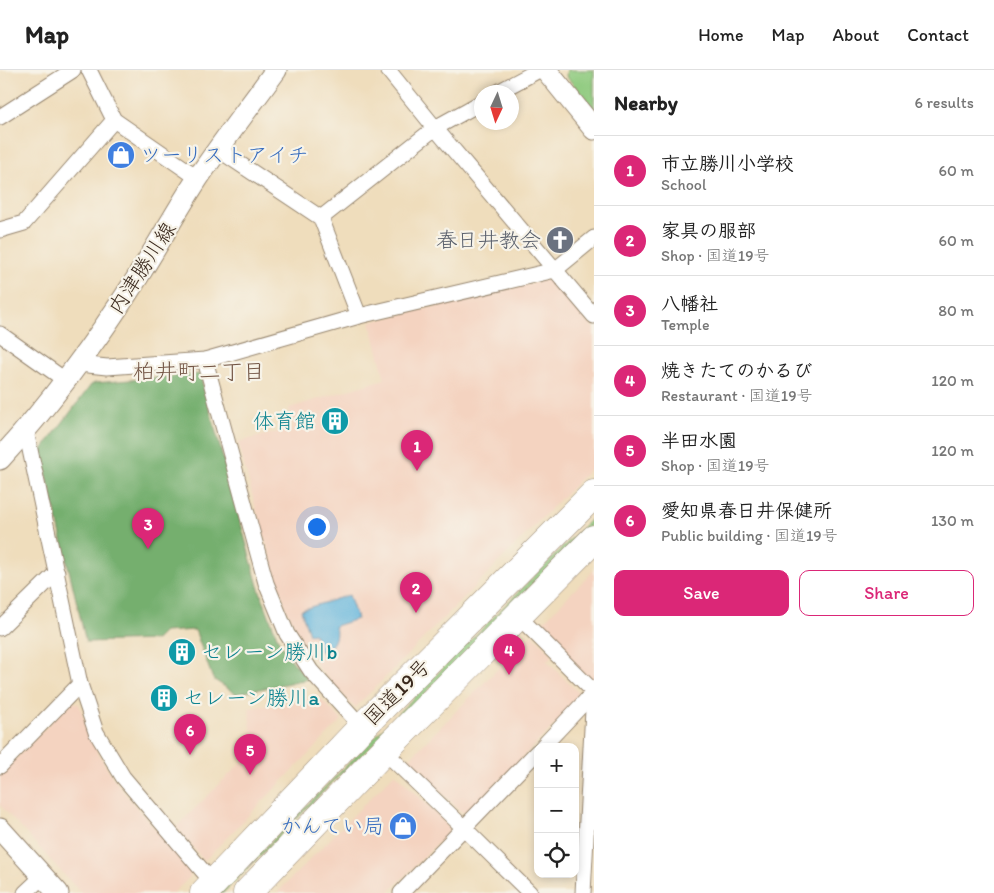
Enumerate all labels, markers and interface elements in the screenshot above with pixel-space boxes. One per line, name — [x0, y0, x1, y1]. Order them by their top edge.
text: Map — [25, 20, 69, 49]
text: Home — [698, 24, 744, 46]
text: Map — [772, 24, 805, 46]
text: About — [833, 24, 879, 46]
text: Contact — [907, 24, 969, 46]
north arrow — [474, 85, 519, 130]
text: Nearby — [614, 90, 678, 115]
text: 6 results — [914, 93, 974, 112]
shop icon: ツーリストアイチ — [106, 140, 136, 170]
place label: ツーリストアイチ — [140, 142, 308, 167]
text: 市立勝川小学校 — [661, 152, 794, 175]
text: 1 — [626, 161, 634, 180]
text: 60 m — [939, 161, 974, 180]
text: School — [661, 175, 707, 194]
street label: 内津勝川線 — [103, 217, 181, 319]
text: 家具の服部 — [661, 219, 756, 242]
church icon: 春日井教会 — [545, 225, 575, 255]
place label: 春日井教会 — [436, 227, 541, 252]
text: 2 — [626, 231, 634, 250]
text: 60 m — [939, 231, 974, 250]
text: Shop · 国道19号 — [661, 246, 770, 265]
text: 八幡社 — [661, 292, 718, 315]
text: 3 — [626, 301, 634, 320]
text: 80 m — [938, 301, 974, 320]
text: Temple — [661, 315, 710, 334]
district label: 柏井町二丁目 — [133, 358, 265, 385]
text: 焼きたてのかるび — [661, 359, 812, 382]
text: 4 — [625, 371, 635, 390]
text: 120 m — [931, 371, 974, 390]
text: Restaurant · 国道19号 — [661, 386, 813, 405]
building icon: 体育館 — [320, 406, 350, 436]
place label: 体育館 — [253, 408, 316, 433]
text: 半田水園 — [661, 429, 737, 452]
pin: 1 — [401, 430, 433, 471]
text: 5 — [626, 441, 634, 460]
text: 120 m — [931, 441, 974, 460]
text: Shop · 国道19号 — [661, 456, 770, 475]
text: 愛知県春日井保健所 — [661, 499, 832, 522]
pin: 3 — [132, 508, 164, 549]
text: 6 — [626, 511, 634, 530]
text: 130 m — [931, 511, 974, 530]
your location — [304, 514, 330, 540]
text: Public building · 国道19号 — [661, 526, 838, 545]
button: Save — [614, 570, 789, 616]
button: Share — [799, 570, 974, 616]
pin: 2 — [400, 572, 432, 613]
pin: 4 — [493, 634, 525, 675]
building icon: セレーン勝川b — [167, 637, 197, 667]
place label: セレーン勝川b — [201, 639, 338, 664]
street label: 国道19号 — [358, 653, 435, 730]
building icon: セレーン勝川a — [149, 683, 179, 713]
place label: セレーン勝川a — [183, 685, 320, 710]
pin: 6 — [174, 714, 206, 755]
pin: 5 — [234, 734, 266, 775]
map controls — [534, 743, 579, 878]
button: + — [534, 743, 579, 788]
button: − — [534, 788, 579, 833]
shop icon: かんてい局 — [388, 811, 418, 841]
place label: かんてい局 — [280, 813, 384, 838]
button: locate — [534, 833, 579, 878]

